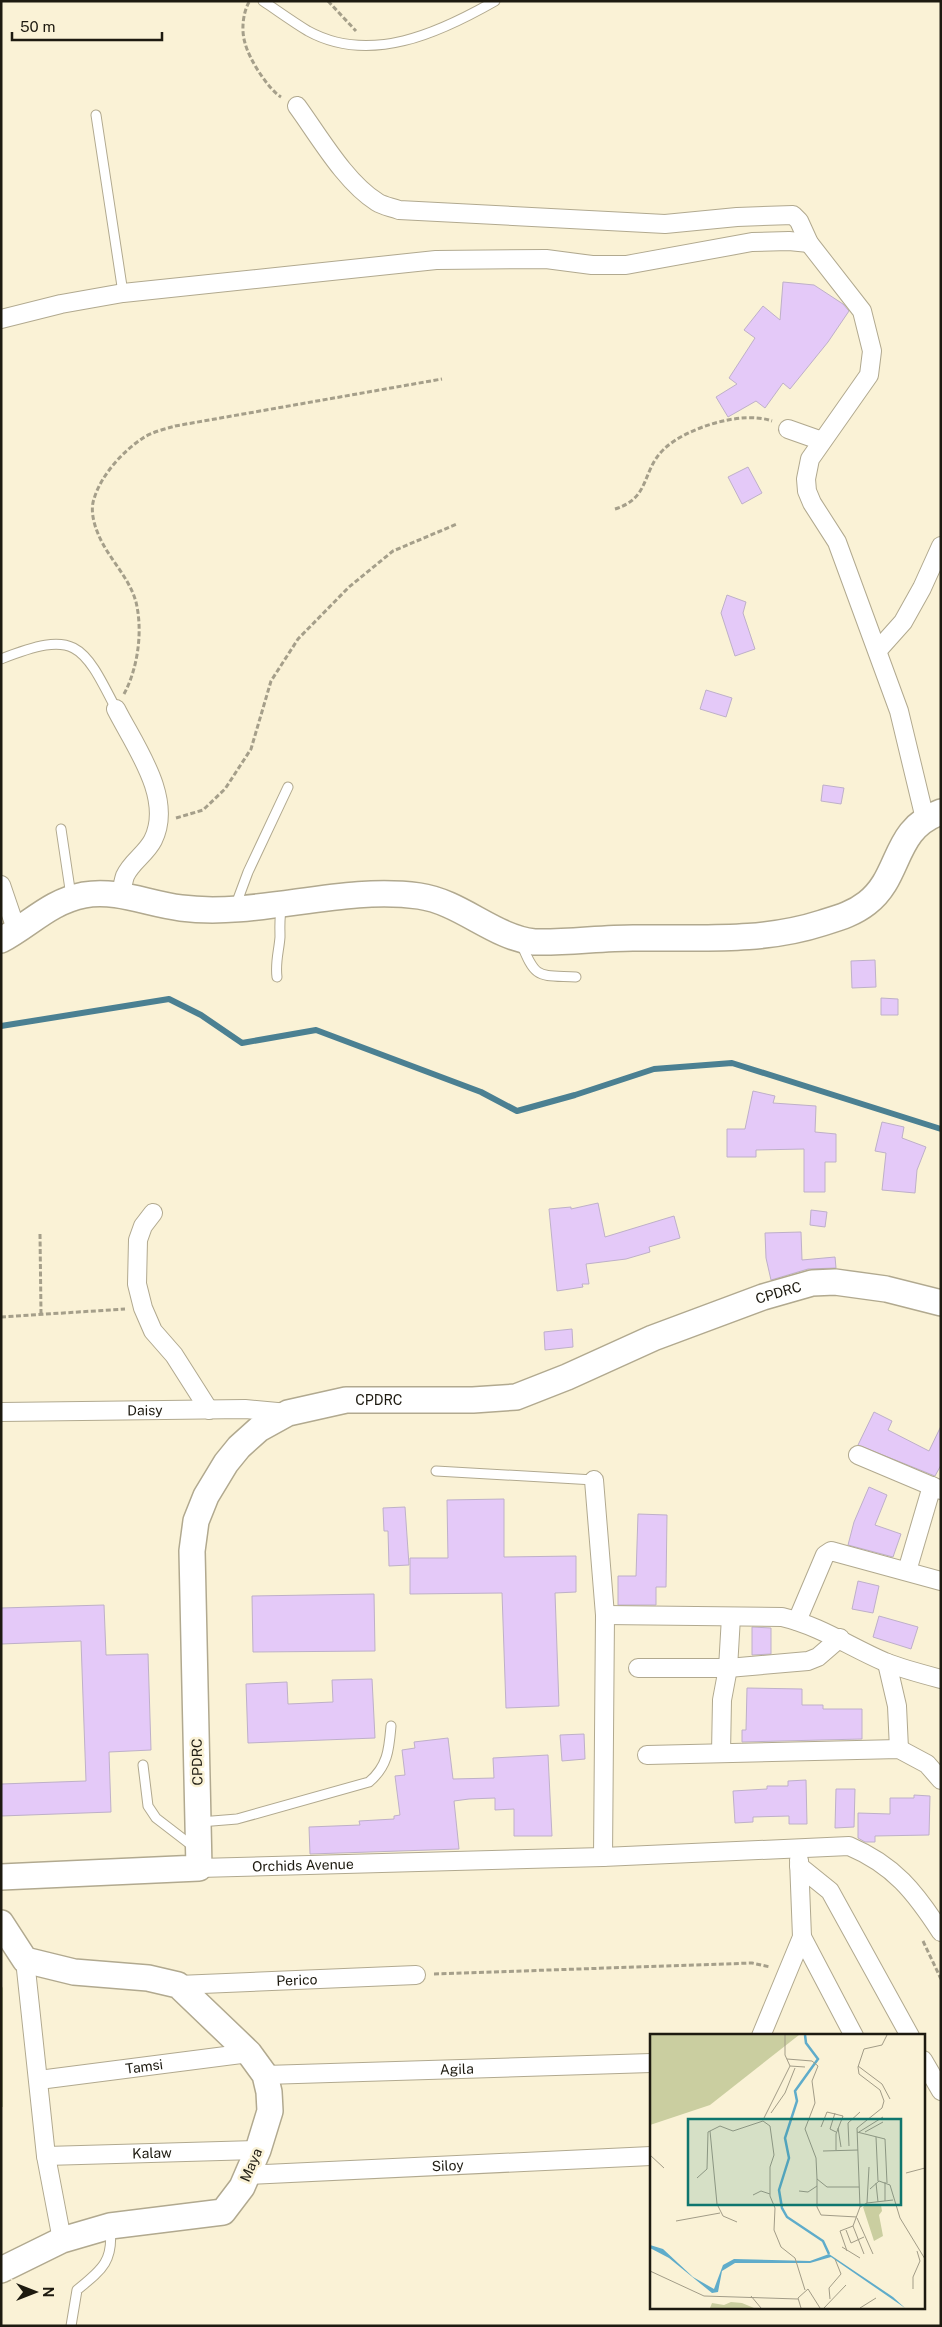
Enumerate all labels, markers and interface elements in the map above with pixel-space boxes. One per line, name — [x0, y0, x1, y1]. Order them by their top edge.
scale bar — [12, 10, 162, 42]
text: 50 m — [20, 18, 55, 35]
street label: CPDRC — [753, 1278, 803, 1307]
street label: CPDRC — [355, 1392, 402, 1408]
street label: Daisy — [127, 1402, 163, 1418]
street label: CPDRC — [189, 1738, 205, 1786]
street label: Orchids Avenue — [252, 1856, 354, 1875]
street label: Perico — [276, 1971, 318, 1989]
inset map — [650, 2034, 924, 2310]
street label: Tamsi — [124, 2056, 164, 2077]
street label: Agila — [440, 2061, 474, 2078]
street label: Kalaw — [132, 2144, 172, 2162]
street label: Maya — [237, 2146, 265, 2184]
street label: Siloy — [431, 2157, 465, 2174]
north arrow — [10, 2267, 60, 2317]
text: N — [40, 2287, 56, 2297]

